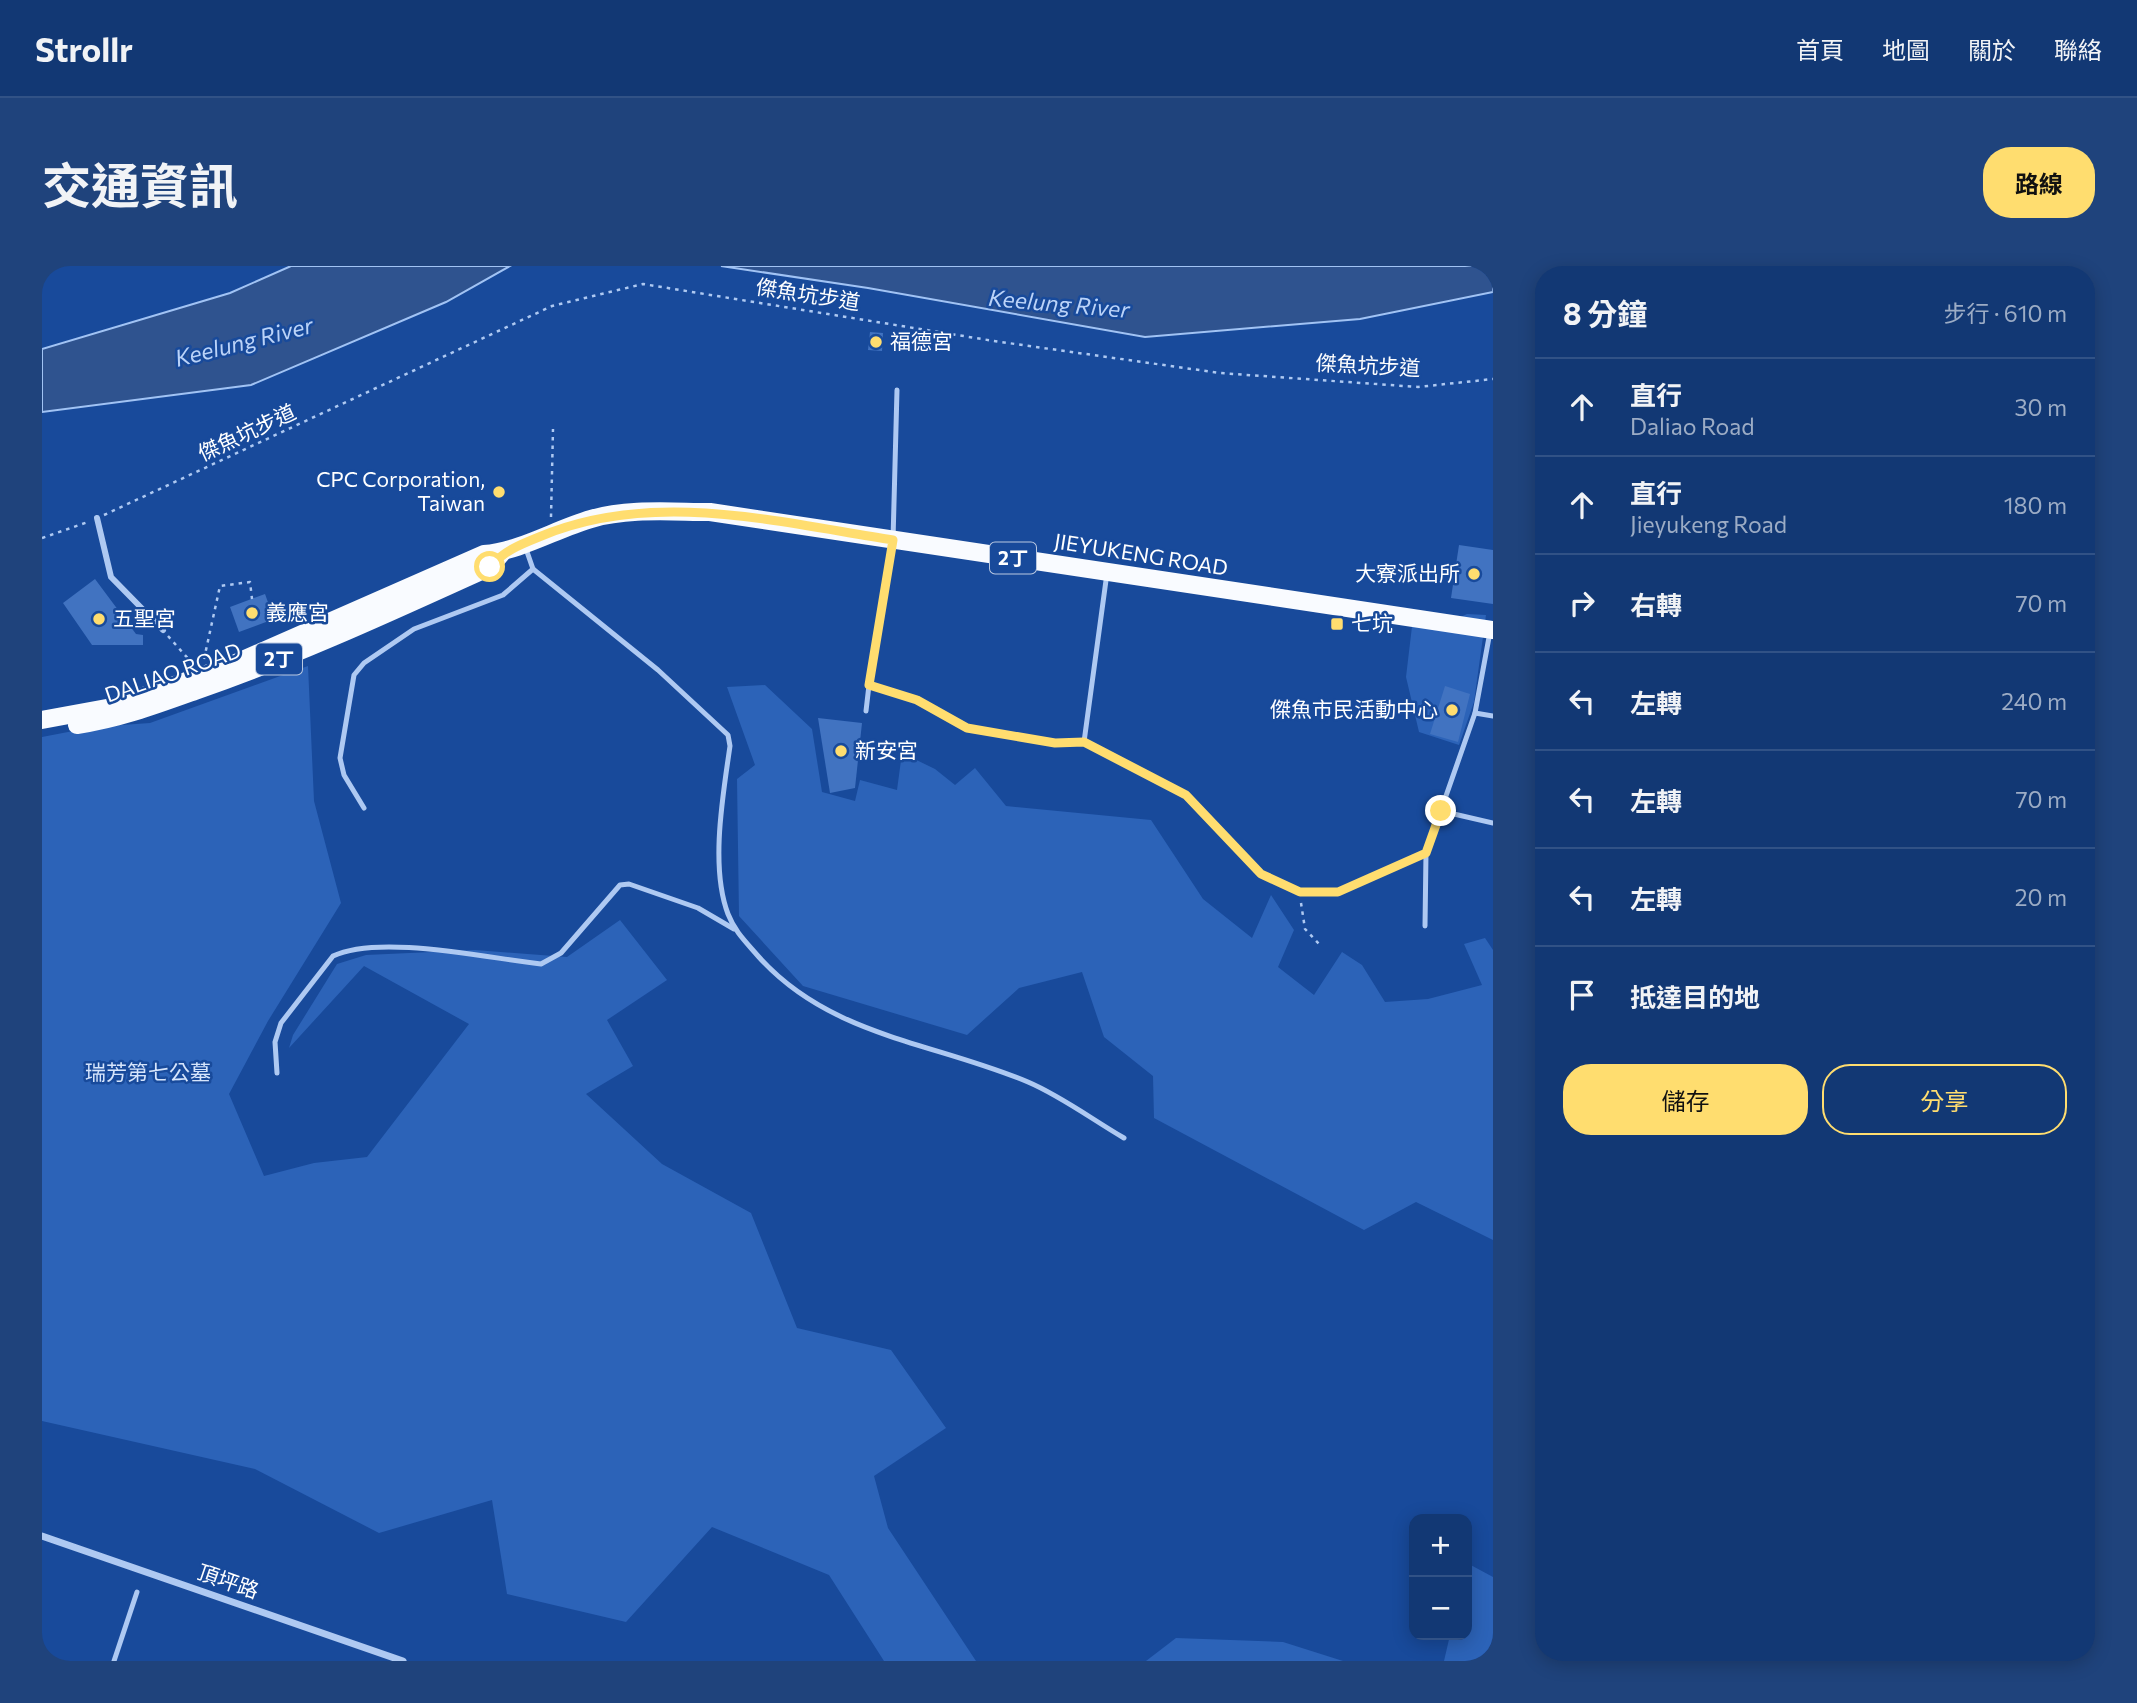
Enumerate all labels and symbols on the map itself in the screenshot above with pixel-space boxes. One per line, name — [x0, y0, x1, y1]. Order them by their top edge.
street label: 傑魚坑步道 — [754, 273, 862, 314]
water label: Keelung River — [987, 283, 1132, 323]
water label: Keelung River — [172, 310, 317, 372]
place label: 福德宮 — [890, 328, 953, 353]
marker: 福德宮 — [868, 334, 884, 350]
street label: 傑魚坑步道 — [1315, 349, 1421, 380]
street label: 傑魚坑步道 — [194, 398, 299, 465]
place label: CPC Corporation, Taiwan — [316, 466, 485, 515]
marker: CPC Corporation, Taiwan — [491, 484, 507, 500]
street label: JIEYUKENG ROAD — [1053, 527, 1230, 580]
road number: 2丁 — [990, 542, 1036, 574]
route start — [474, 551, 505, 582]
place label: 大寮派出所 — [1355, 560, 1460, 585]
marker: 大寮派出所 — [1466, 566, 1482, 582]
place label: 義應宮 — [266, 599, 329, 624]
place label: 五聖宮 — [113, 605, 176, 630]
marker: 義應宮 — [244, 605, 260, 621]
place label: 七坑 — [1351, 610, 1393, 635]
marker: 五聖宮 — [91, 611, 107, 627]
marker: 七坑 — [1329, 616, 1345, 632]
street label: DALIAO ROAD — [101, 637, 244, 707]
road number: 2丁 — [256, 644, 302, 674]
place label: 傑魚市民活動中心 — [1270, 696, 1438, 721]
marker: 傑魚市民活動中心 — [1444, 702, 1460, 718]
place label: 新安宮 — [855, 737, 918, 762]
marker: 新安宮 — [833, 743, 849, 759]
route end — [1425, 795, 1456, 826]
park label: 瑞芳第七公墓 — [85, 1059, 211, 1084]
street label: 頂坪路 — [195, 1559, 262, 1603]

